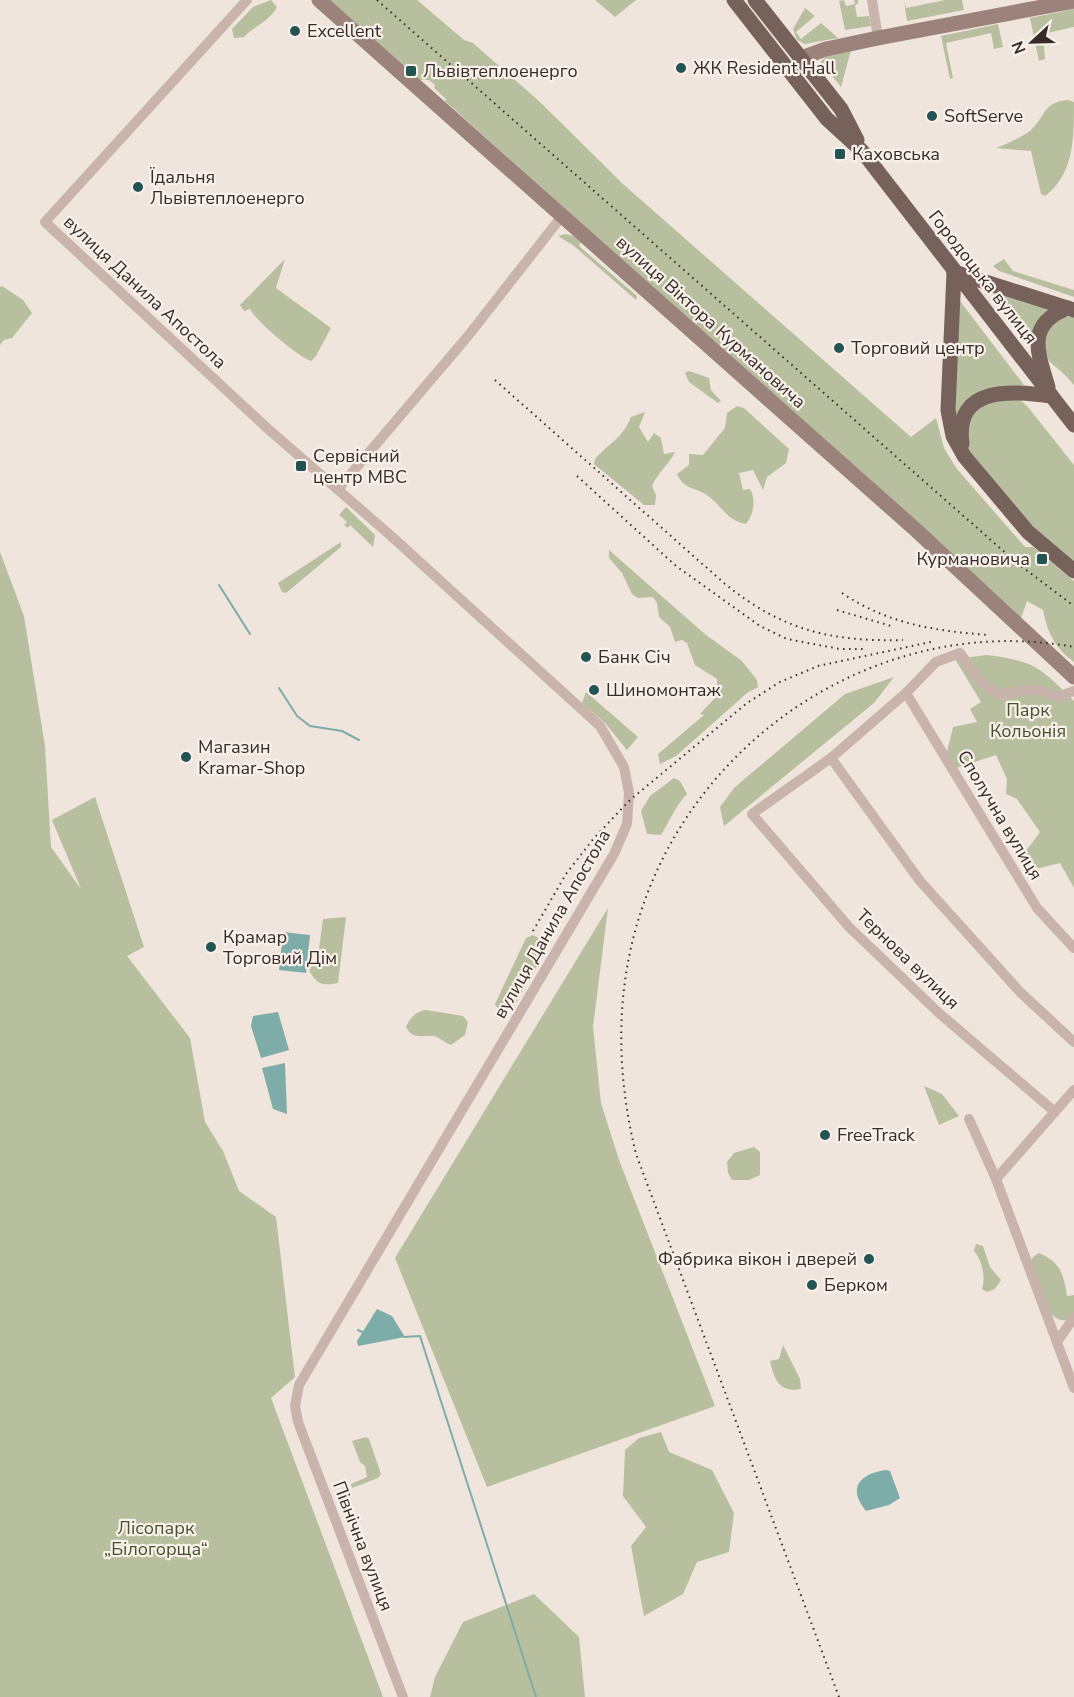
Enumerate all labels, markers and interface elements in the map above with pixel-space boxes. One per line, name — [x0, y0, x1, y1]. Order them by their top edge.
north arrow — [1002, 12, 1062, 72]
place label: Excellent — [307, 19, 382, 43]
marker: Excellent — [288, 24, 302, 38]
text: N — [1007, 38, 1031, 57]
place label: ЖК Resident Hall — [693, 56, 837, 80]
place label: Львівтеплоенерго — [423, 59, 578, 83]
marker: ЖК Resident Hall — [674, 61, 688, 75]
marker: Львівтеплоенерго — [404, 64, 418, 78]
place label: SoftServe — [944, 104, 1023, 128]
marker: SoftServe — [925, 109, 939, 123]
place label: Каховська — [852, 142, 940, 166]
marker: Каховська — [833, 147, 847, 161]
place label: Їдальня Львівтеплоенерго — [149, 165, 305, 210]
marker: Їдальня Львівтеплоенерго — [131, 180, 145, 194]
street label: Городоцька вулиця — [923, 205, 1043, 349]
street label: вулиця Данила Апостола — [58, 210, 232, 374]
street label: вулиця Віктора Курмановича — [611, 230, 811, 414]
place label: Торговий центр — [851, 336, 985, 360]
marker: Торговий центр — [832, 341, 846, 355]
place label: Сервісний центр МВС — [313, 444, 407, 489]
marker: Сервісний центр МВС — [294, 459, 308, 473]
place label: Курмановича — [916, 547, 1030, 571]
marker: Курмановича — [1035, 552, 1049, 566]
place label: Банк Січ — [598, 645, 671, 669]
marker: Банк Січ — [579, 650, 593, 664]
place label: Шиномонтаж — [606, 678, 722, 702]
marker: Шиномонтаж — [587, 683, 601, 697]
park label: Парк Кольонія — [990, 698, 1066, 743]
place label: Магазин Kramar-Shop — [198, 735, 305, 780]
street label: Сполучна вулиця — [952, 746, 1048, 884]
marker: Магазин Kramar-Shop — [179, 750, 193, 764]
street label: вулиця Данила Апостола — [488, 825, 616, 1023]
street label: Тернова вулиця — [851, 904, 965, 1014]
place label: Крамар Торговий Дім — [223, 925, 337, 970]
marker: Крамар Торговий Дім — [204, 940, 218, 954]
place label: FreeTrack — [837, 1123, 916, 1147]
marker: FreeTrack — [818, 1128, 832, 1142]
place label: Фабрика вікон і дверей — [658, 1247, 857, 1271]
marker: Фабрика вікон і дверей — [862, 1252, 876, 1266]
place label: Берком — [824, 1273, 888, 1297]
marker: Берком — [805, 1278, 819, 1292]
street label: Північна вулиця — [327, 1477, 399, 1615]
park label: Лісопарк „Білогорща“ — [104, 1516, 208, 1561]

